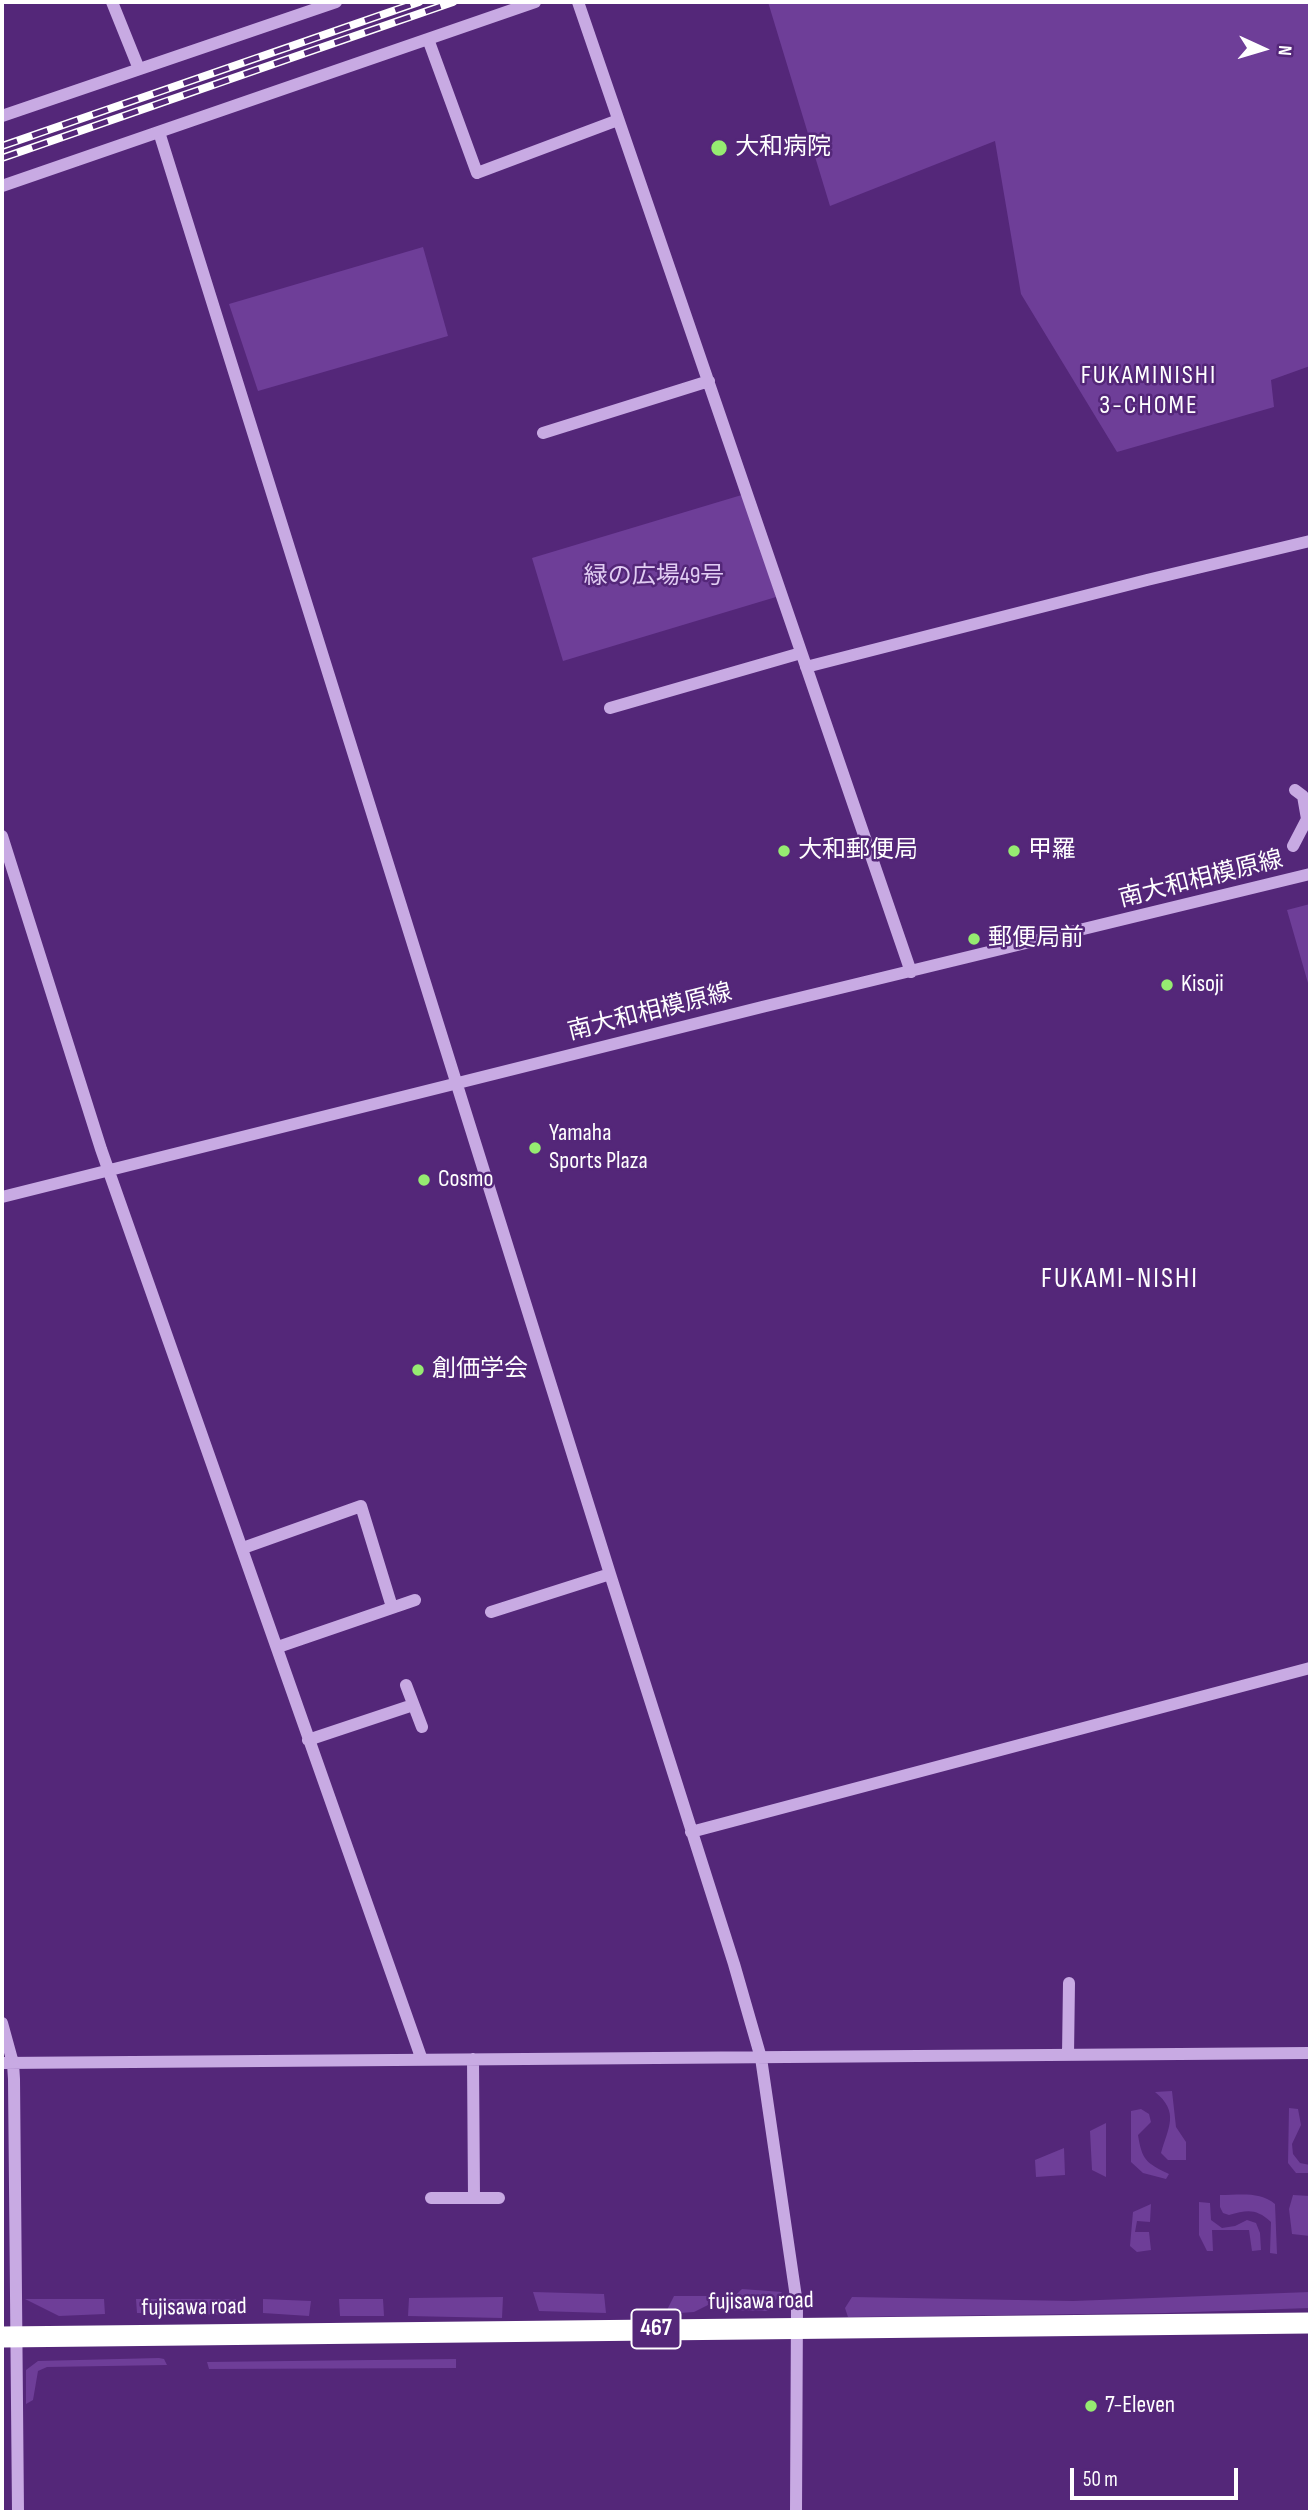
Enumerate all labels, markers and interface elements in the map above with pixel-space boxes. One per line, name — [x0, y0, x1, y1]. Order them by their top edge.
north arrow — [1228, 14, 1298, 84]
text: N — [1273, 45, 1296, 56]
place label: 大和病院 — [735, 134, 831, 162]
marker: 大和病院 — [709, 138, 729, 158]
district label: FUKAMINISHI 3-CHOME — [1082, 360, 1216, 422]
park label: 緑の広場49号 — [584, 563, 724, 591]
place label: 大和郵便局 — [798, 837, 918, 865]
place label: 甲羅 — [1028, 837, 1076, 865]
marker: 大和郵便局 — [776, 843, 792, 859]
marker: 甲羅 — [1006, 843, 1022, 859]
street label: 南大和相模原線 — [1116, 846, 1286, 914]
place label: 郵便局前 — [988, 925, 1084, 953]
marker: 郵便局前 — [966, 931, 982, 947]
place label: Kisoji — [1181, 971, 1224, 999]
marker: Kisoji — [1159, 977, 1175, 993]
street label: 南大和相模原線 — [565, 979, 735, 1047]
place label: Yamaha Sports Plaza — [549, 1120, 648, 1176]
marker: Yamaha Sports Plaza — [527, 1140, 543, 1156]
place label: Cosmo — [438, 1166, 493, 1194]
marker: Cosmo — [416, 1172, 432, 1188]
district label: FUKAMI-NISHI — [1043, 1263, 1197, 1297]
place label: 創価学会 — [432, 1356, 528, 1384]
marker: 創価学会 — [410, 1362, 426, 1378]
street label: fujisawa road — [708, 2287, 814, 2317]
street label: fujisawa road — [141, 2293, 247, 2323]
road number: 467 — [632, 2310, 680, 2348]
place label: 7-Eleven — [1105, 2392, 1175, 2420]
marker: 7-Eleven — [1083, 2398, 1099, 2414]
scale bar — [1074, 2454, 1242, 2498]
text: 50 m — [1083, 2467, 1118, 2492]

